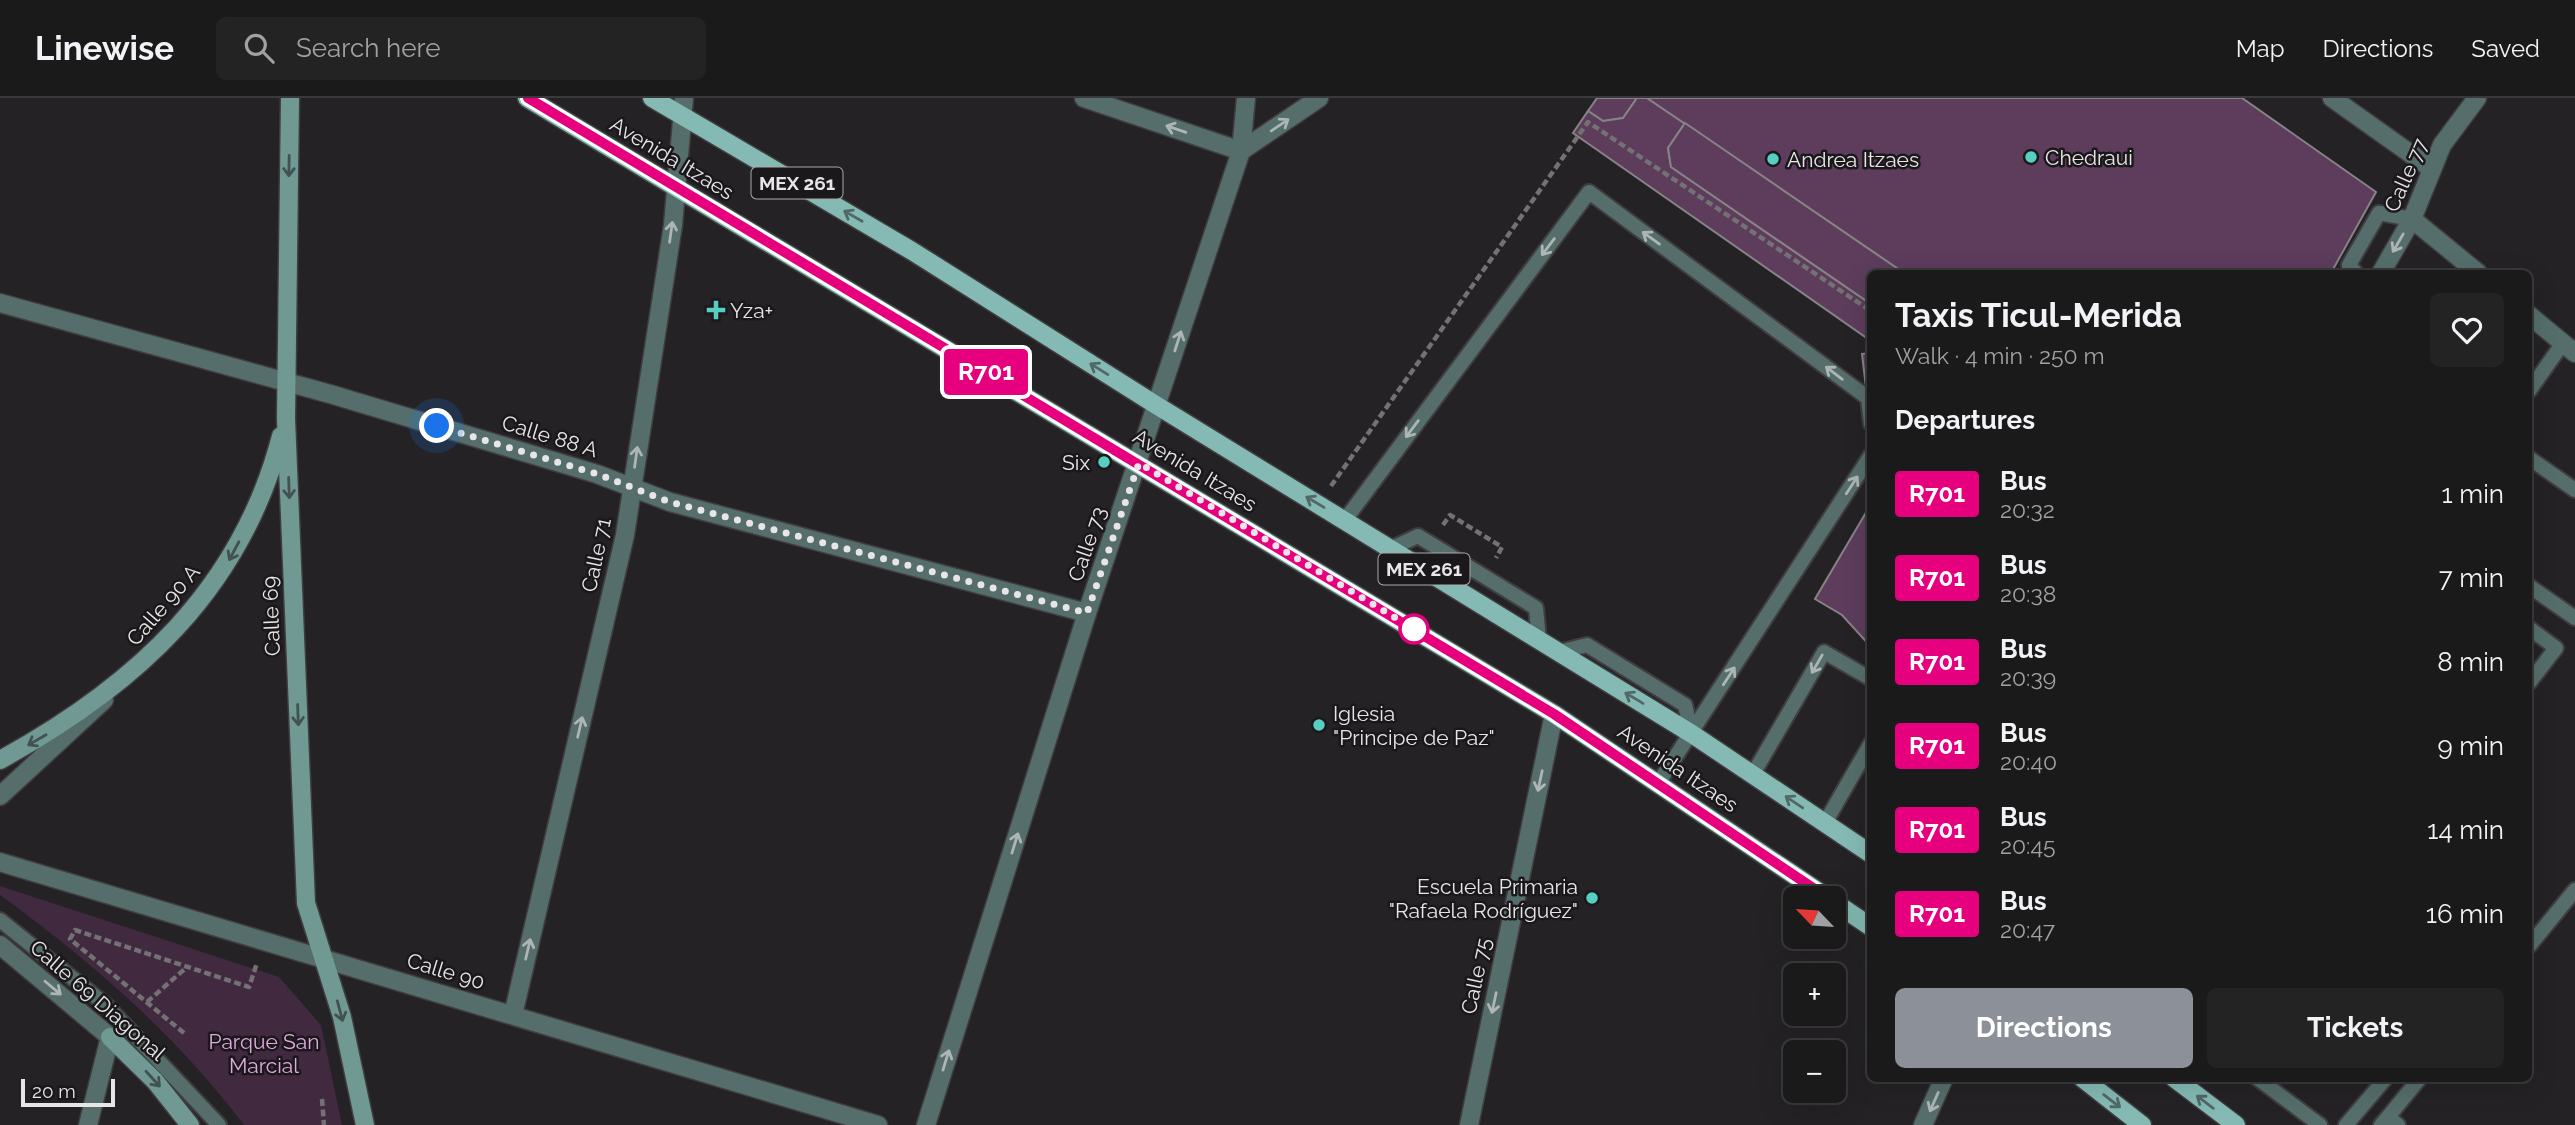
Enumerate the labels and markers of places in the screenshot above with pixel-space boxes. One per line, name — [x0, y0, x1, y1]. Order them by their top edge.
place label: Chedraui — [2045, 145, 2133, 170]
place label: Andrea Itzaes — [1787, 147, 1919, 172]
marker: Chedraui — [2023, 149, 2039, 165]
marker: Andrea Itzaes — [1765, 151, 1781, 167]
place label: Yza+ — [730, 298, 773, 323]
marker: Yza+ — [708, 302, 724, 318]
place label: Six — [1062, 450, 1090, 475]
marker: Six — [1096, 454, 1112, 470]
unlabelled marker — [1399, 614, 1429, 644]
place label: Iglesia "Principe de Paz" — [1333, 701, 1495, 750]
marker: Iglesia "Principe de Paz" — [1311, 717, 1327, 733]
place label: Escuela Primaria "Rafaela Rodríguez" — [1389, 874, 1578, 923]
marker: Escuela Primaria "Rafaela Rodríguez" — [1584, 890, 1600, 906]

